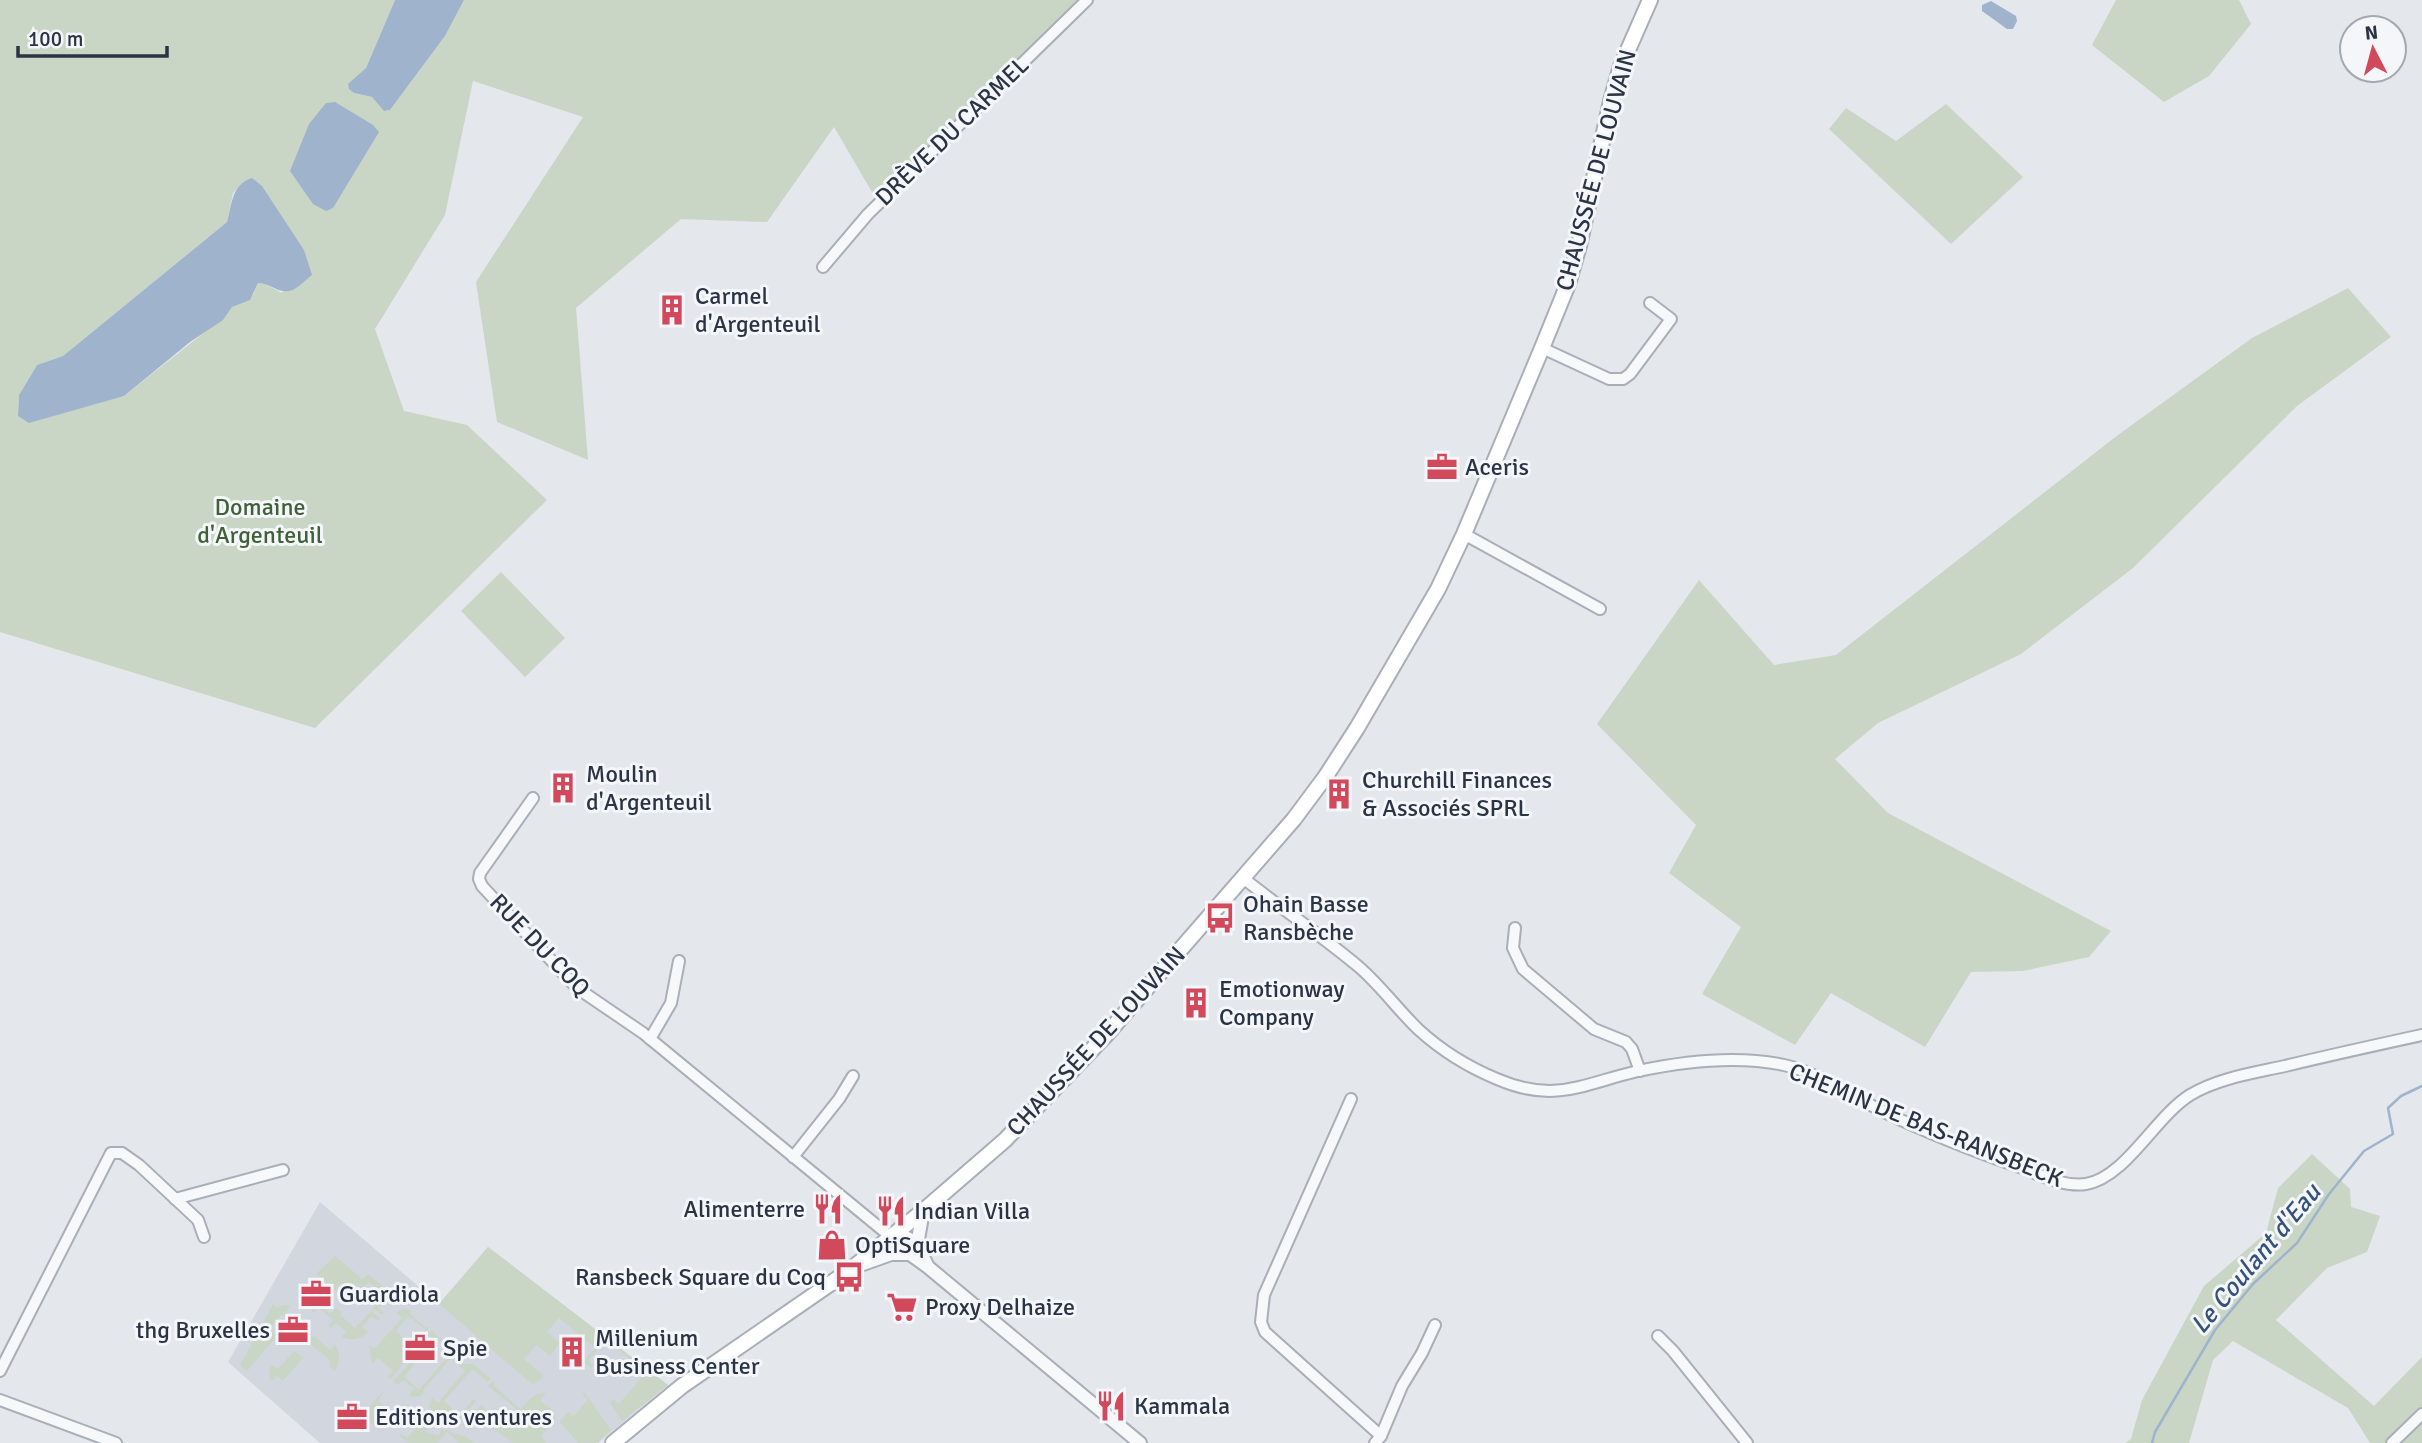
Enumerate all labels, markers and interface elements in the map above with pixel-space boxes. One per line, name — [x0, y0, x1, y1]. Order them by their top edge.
scale bar — [18, 14, 166, 58]
north arrow — [2338, 14, 2408, 84]
text: N — [2364, 20, 2379, 46]
text: 100 m — [28, 26, 83, 52]
street label: CHAUSSÉE DE LOUVAIN — [1549, 46, 1643, 294]
street label: DRÈVE DU CARMEL — [869, 50, 1035, 212]
place label: Carmel d'Argenteuil — [695, 281, 821, 339]
building icon: Carmel d'Argenteuil — [655, 293, 689, 327]
office icon: Aceris — [1425, 450, 1459, 484]
place label: Aceris — [1465, 452, 1529, 482]
park label: Domaine d'Argenteuil — [197, 492, 323, 550]
place label: Moulin d'Argenteuil — [586, 759, 712, 817]
place label: Churchill Finances & Associés SPRL — [1362, 765, 1552, 823]
building icon: Moulin d'Argenteuil — [546, 771, 580, 805]
building icon: Churchill Finances & Associés SPRL — [1322, 777, 1356, 811]
street label: RUE DU COQ — [483, 887, 597, 1003]
place label: Ohain Basse Ransbèche — [1243, 889, 1369, 947]
bus stop icon: Ohain Basse Ransbèche — [1203, 901, 1237, 935]
street label: CHAUSSÉE DE LOUVAIN — [1000, 940, 1192, 1142]
place label: Emotionway Company — [1219, 974, 1344, 1032]
building icon: Emotionway Company — [1179, 986, 1213, 1020]
street label: CHEMIN DE BAS-RANSBECK — [1785, 1056, 2067, 1194]
water label: Le Coulant d'Eau — [2184, 1176, 2329, 1340]
restaurant icon: Alimenterre — [811, 1192, 845, 1226]
place label: Alimenterre — [683, 1194, 805, 1224]
restaurant icon: Indian Villa — [874, 1194, 908, 1228]
place label: Indian Villa — [914, 1196, 1030, 1226]
shop icon: OptiSquare — [815, 1228, 849, 1262]
place label: OptiSquare — [855, 1230, 970, 1260]
bus stop icon: Ransbeck Square du Coq — [832, 1260, 866, 1294]
place label: Ransbeck Square du Coq — [575, 1262, 826, 1292]
office icon: Guardiola — [299, 1277, 333, 1311]
place label: Guardiola — [339, 1279, 439, 1309]
supermarket icon: Proxy Delhaize — [885, 1290, 919, 1324]
place label: Proxy Delhaize — [925, 1292, 1075, 1322]
office icon: thg Bruxelles — [276, 1313, 310, 1347]
place label: thg Bruxelles — [136, 1315, 270, 1345]
place label: Millenium Business Center — [595, 1323, 760, 1381]
office icon: Spie — [403, 1331, 437, 1365]
place label: Spie — [443, 1333, 488, 1363]
building icon: Millenium Business Center — [555, 1335, 589, 1369]
restaurant icon: Kammala — [1094, 1389, 1128, 1423]
place label: Kammala — [1134, 1391, 1230, 1421]
office icon: Editions ventures — [335, 1400, 369, 1434]
place label: Editions ventures — [375, 1402, 552, 1432]

